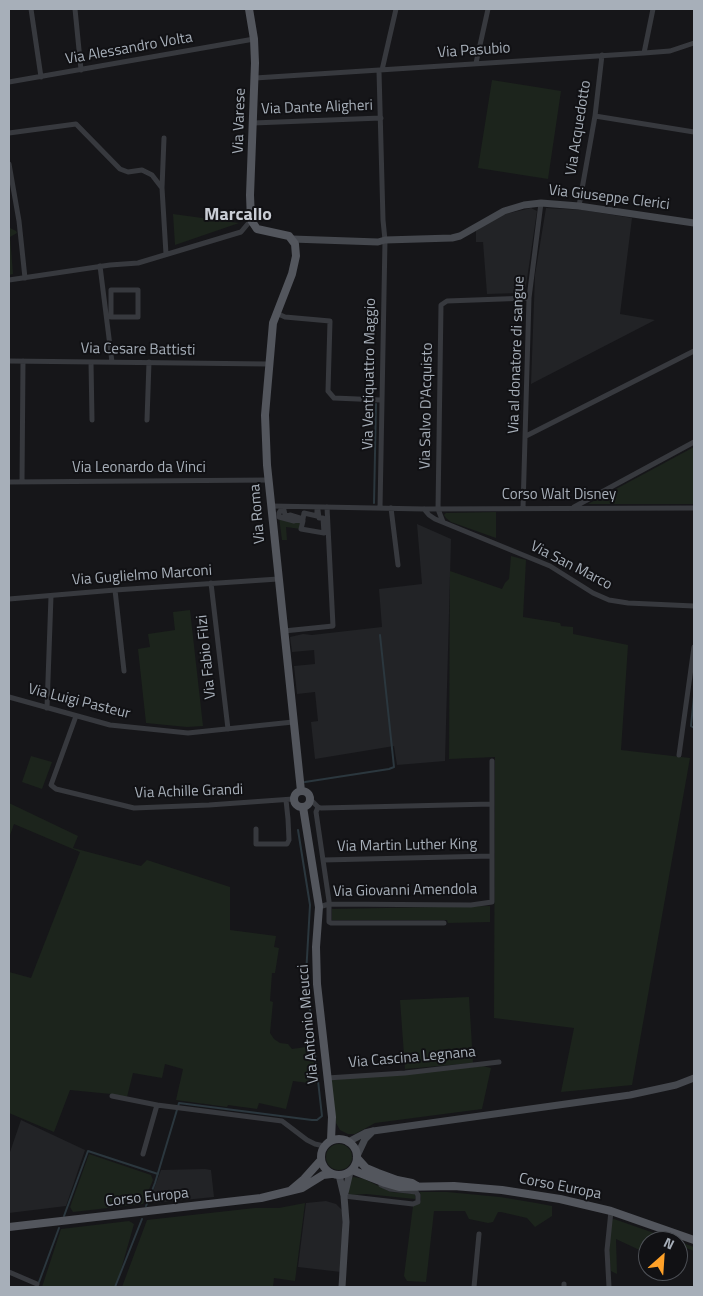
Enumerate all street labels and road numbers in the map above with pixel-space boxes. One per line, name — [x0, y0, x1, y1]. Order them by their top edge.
street label: Via Alessandro Volta — [64, 29, 194, 69]
street label: Via Pasubio — [437, 39, 511, 63]
street label: Via Acquedotto — [563, 79, 595, 177]
street label: Via Varese — [230, 88, 250, 154]
street label: Via Dante Aligheri — [261, 97, 373, 119]
street label: Via Giuseppe Clerici — [547, 182, 671, 214]
street label: Via al donatore di sangue — [505, 276, 529, 434]
street label: Via Ventiquattro Maggio — [360, 298, 380, 450]
street label: Via Cesare Battisti — [80, 340, 196, 360]
street label: Via Salvo D'Acquisto — [417, 342, 437, 470]
street label: Via Leonardo da Vinci — [72, 459, 206, 477]
street label: Via Roma — [246, 483, 270, 545]
street label: Corso Walt Disney — [502, 486, 616, 504]
street label: Via San Marco — [527, 538, 615, 594]
street label: Via Guglielmo Marconi — [71, 562, 213, 590]
street label: Via Fabio Filzi — [194, 614, 220, 700]
street label: Via Luigi Pasteur — [26, 681, 132, 723]
street label: Via Achille Grandi — [134, 781, 244, 803]
street label: Via Martin Luther King — [337, 836, 477, 856]
street label: Via Giovanni Amendola — [333, 881, 477, 901]
street label: Via Antonio Meucci — [295, 964, 323, 1084]
street label: Via Cascina Legnana — [348, 1043, 476, 1073]
street label: Corso Europa — [517, 1170, 603, 1204]
street label: Corso Europa — [104, 1185, 190, 1211]

